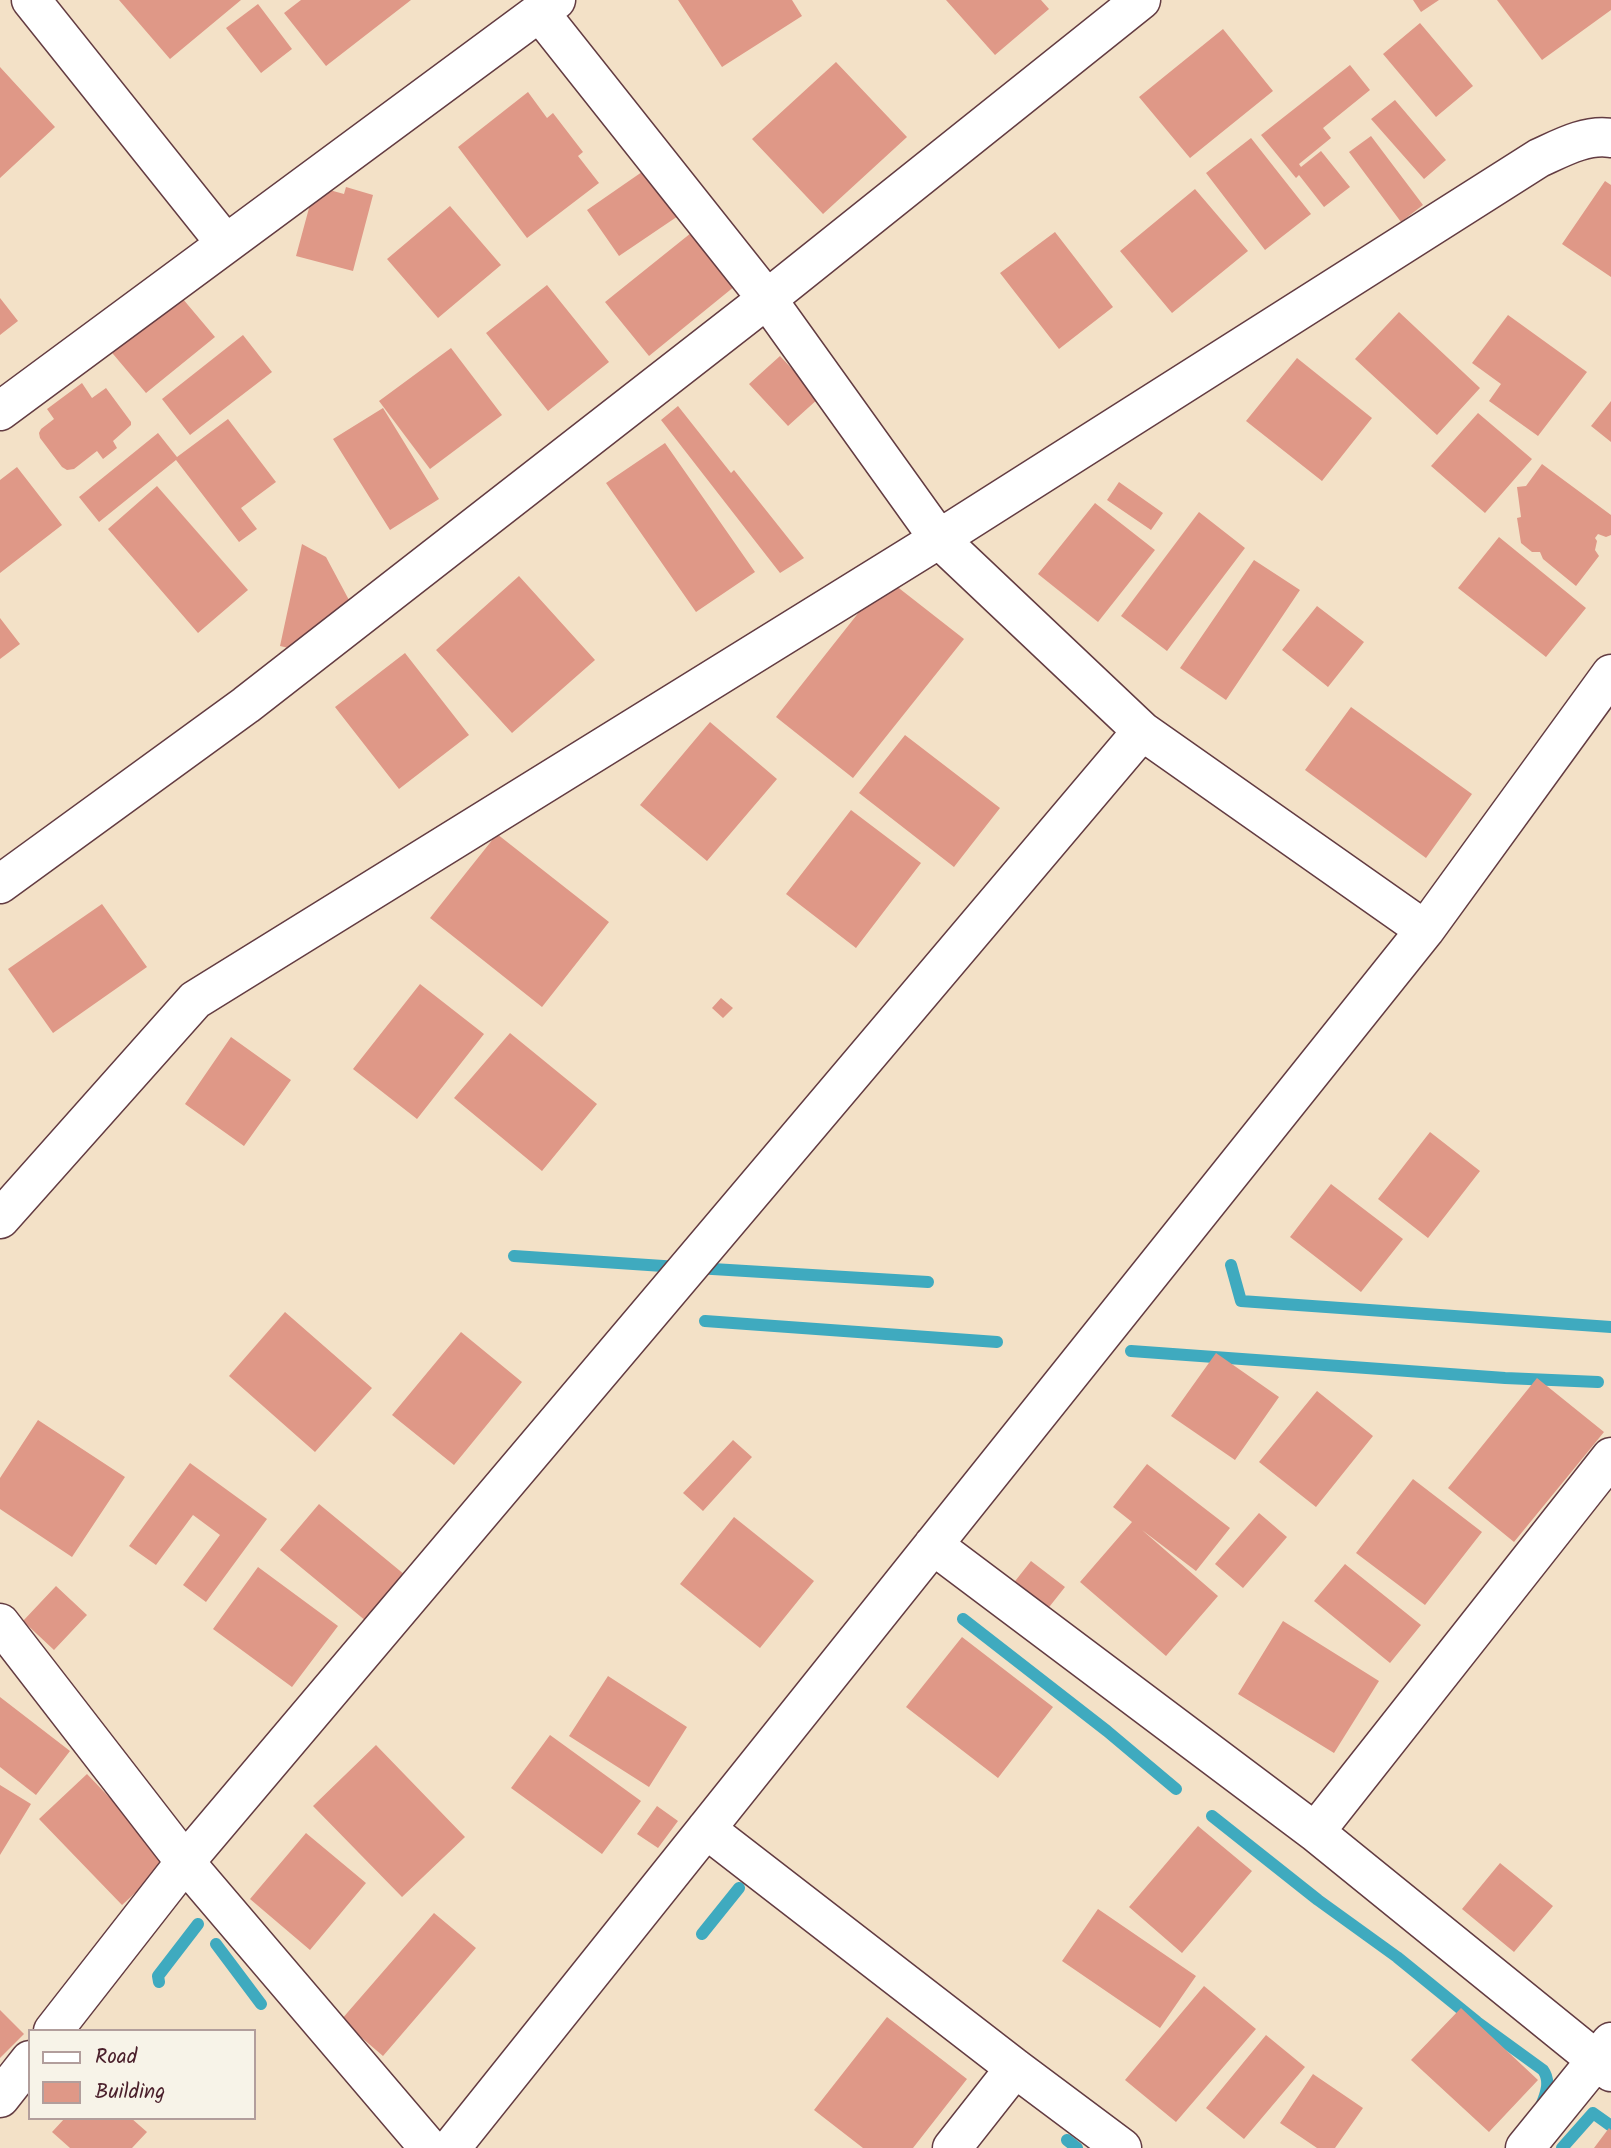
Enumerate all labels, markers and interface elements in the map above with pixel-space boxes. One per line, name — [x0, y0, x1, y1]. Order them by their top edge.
legend — [28, 2029, 256, 2120]
text: Road — [95, 2041, 137, 2074]
text: Building — [95, 2076, 165, 2109]

